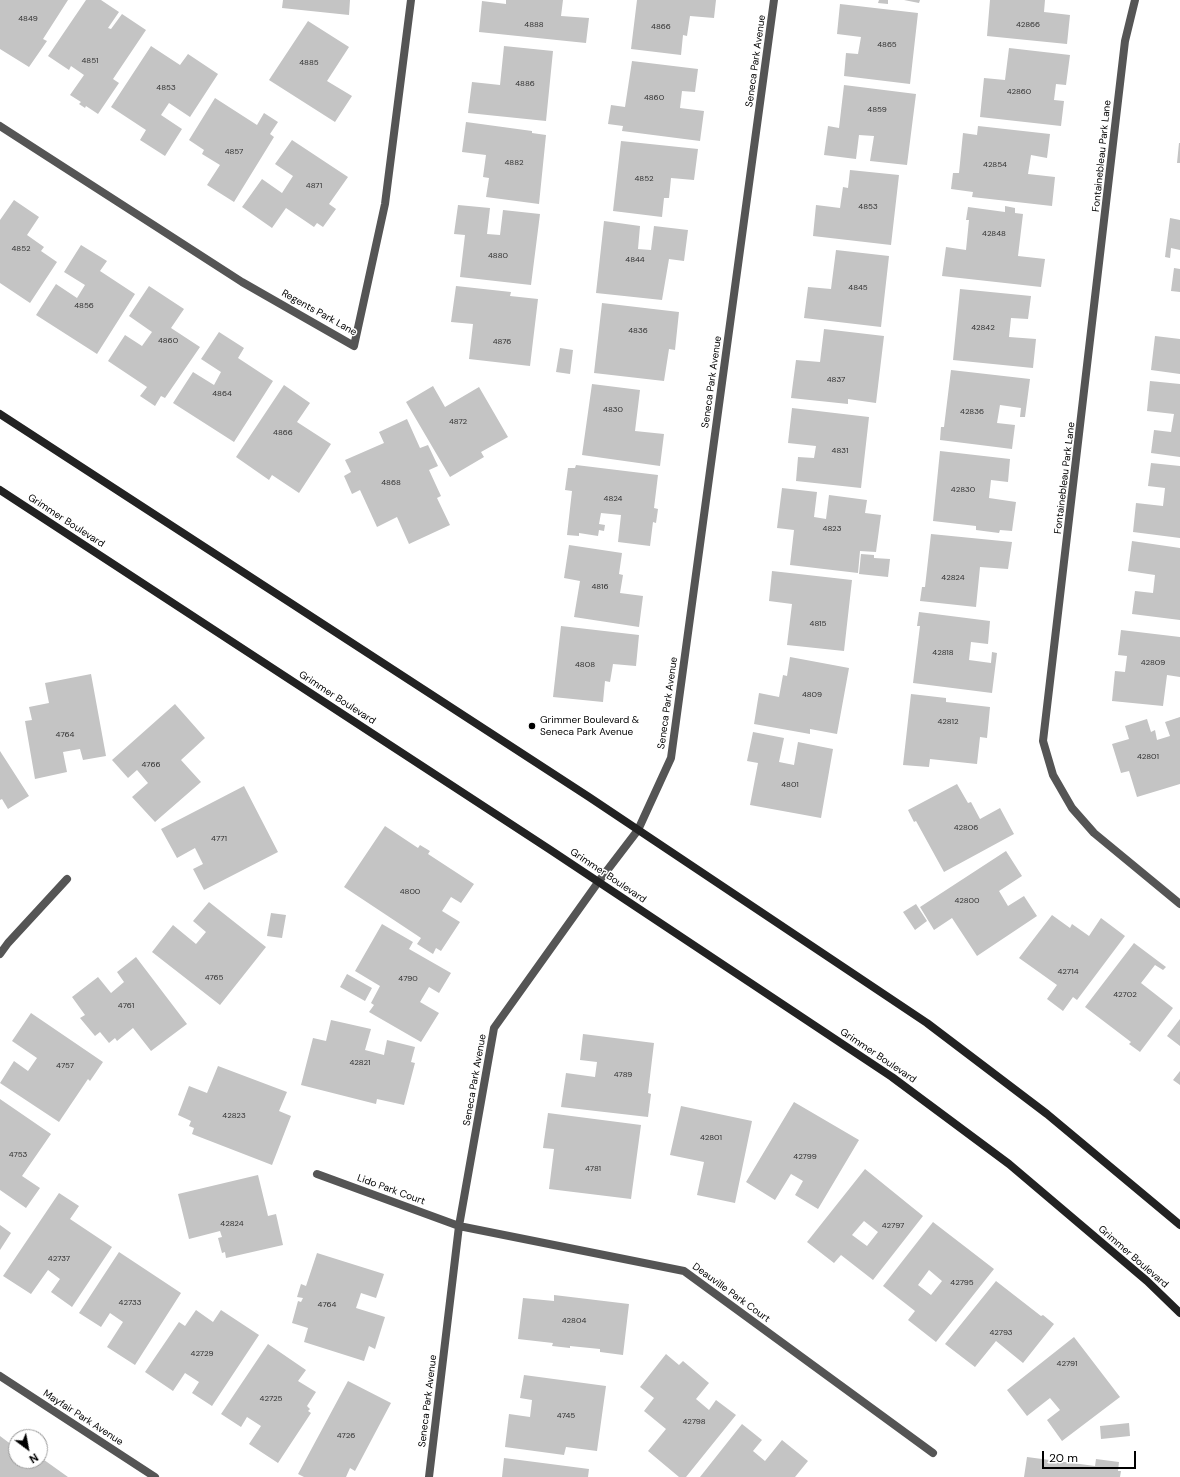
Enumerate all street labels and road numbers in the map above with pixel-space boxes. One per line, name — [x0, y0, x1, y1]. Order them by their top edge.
street label: Seneca Park Avenue — [744, 14, 768, 108]
street label: Fontainebleau Park Lane — [1090, 99, 1114, 213]
street label: Regents Park Lane — [279, 287, 359, 339]
street label: Seneca Park Avenue — [700, 335, 724, 429]
street label: Fontainebleau Park Lane — [1052, 421, 1078, 535]
street label: Grimmer Boulevard — [25, 492, 107, 550]
street label: Seneca Park Avenue — [656, 656, 680, 750]
street label: Grimmer Boulevard — [296, 669, 378, 727]
street label: Grimmer Boulevard — [568, 846, 648, 906]
street label: Grimmer Boulevard — [838, 1026, 918, 1086]
street label: Seneca Park Avenue — [461, 1033, 489, 1127]
street label: Lido Park Court — [355, 1172, 427, 1208]
street label: Grimmer Boulevard — [1095, 1223, 1171, 1291]
street label: Deauville Park Court — [690, 1261, 772, 1325]
street label: Seneca Park Avenue — [416, 1354, 440, 1448]
street label: Mayfair Park Avenue — [41, 1388, 125, 1448]

